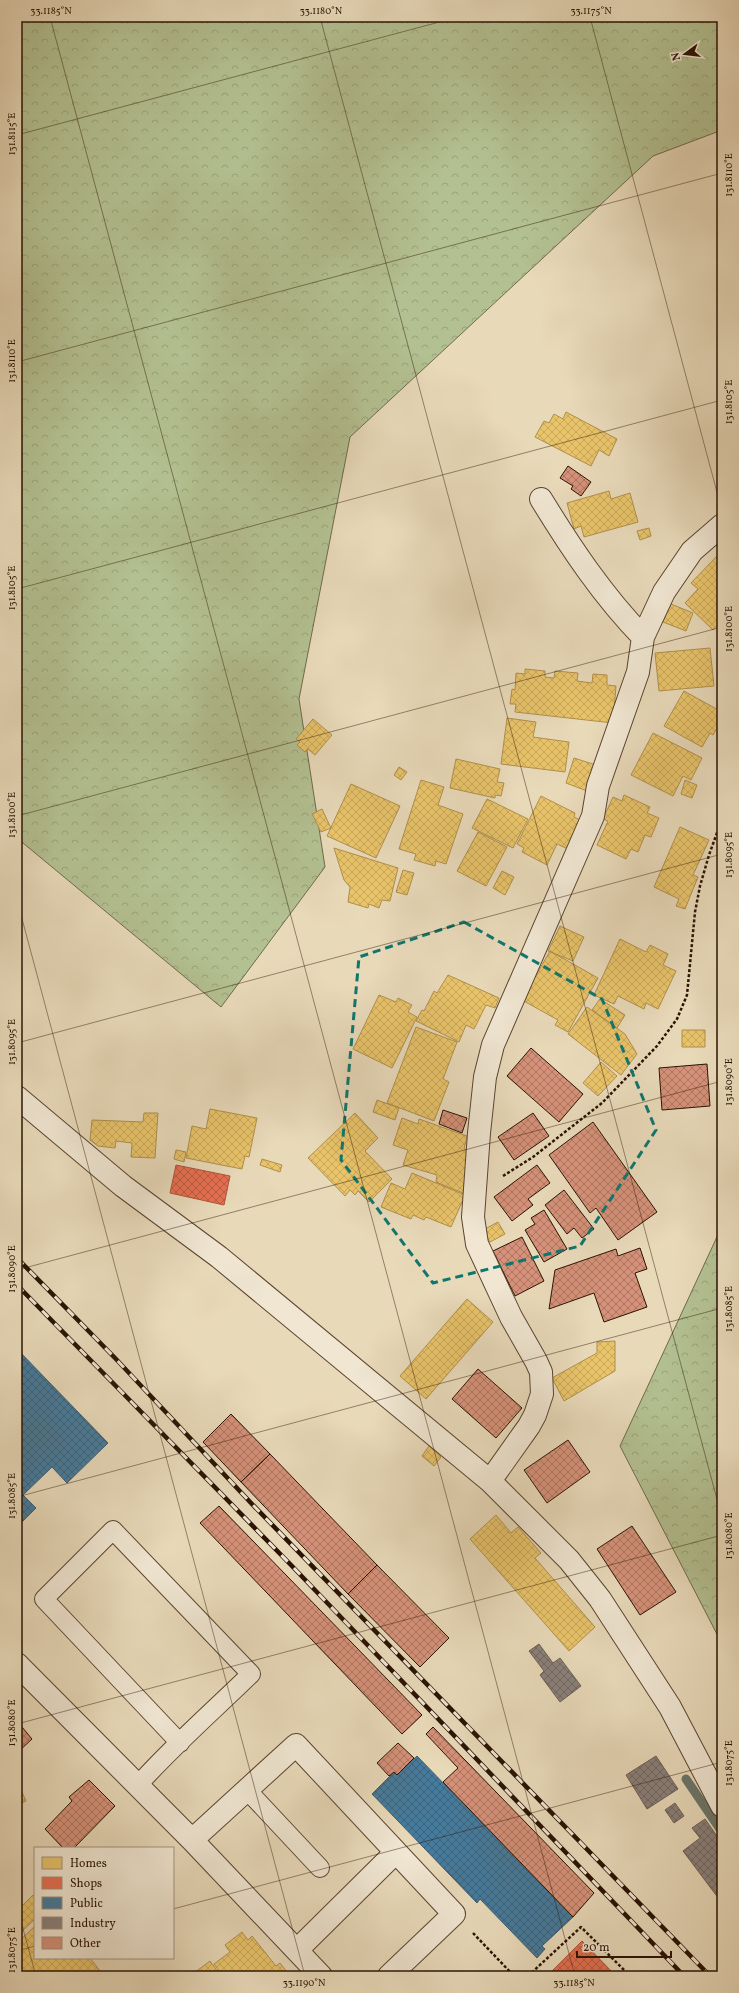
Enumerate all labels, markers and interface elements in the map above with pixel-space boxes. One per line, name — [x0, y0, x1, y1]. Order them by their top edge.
text: 33.1185°N — [30, 4, 72, 18]
text: 33.1180°N — [300, 4, 343, 18]
text: 33.1175°N — [570, 4, 612, 18]
north arrow — [665, 34, 705, 74]
text: N — [669, 50, 685, 62]
text: 131.8115°E — [5, 113, 19, 155]
text: 131.8110°E — [722, 153, 736, 197]
text: 131.8110°E — [5, 339, 19, 383]
text: 131.8105°E — [722, 380, 736, 424]
text: 131.8105°E — [5, 566, 19, 610]
text: 131.8100°E — [722, 606, 736, 652]
text: 131.8100°E — [5, 792, 19, 838]
text: 131.8095°E — [722, 832, 736, 878]
text: 131.8095°E — [5, 1019, 19, 1065]
text: 131.8090°E — [722, 1058, 736, 1106]
text: 131.8090°E — [5, 1245, 19, 1293]
text: 131.8085°E — [722, 1286, 736, 1332]
text: 131.8085°E — [5, 1473, 19, 1519]
text: 131.8080°E — [722, 1513, 736, 1559]
text: 131.8080°E — [5, 1700, 19, 1746]
text: 131.8075°E — [722, 1740, 736, 1786]
legend — [34, 1847, 174, 1959]
text: Homes — [70, 1856, 107, 1872]
text: Shops — [70, 1876, 102, 1892]
text: Public — [70, 1896, 103, 1912]
text: Industry — [70, 1916, 116, 1932]
text: 131.8075°E — [5, 1927, 19, 1973]
scale bar — [577, 1933, 671, 1959]
text: Other — [70, 1936, 101, 1952]
text: 20 m — [583, 1940, 610, 1956]
text: 33.1190°N — [283, 1976, 326, 1990]
text: 33.1185°N — [553, 1976, 595, 1990]

